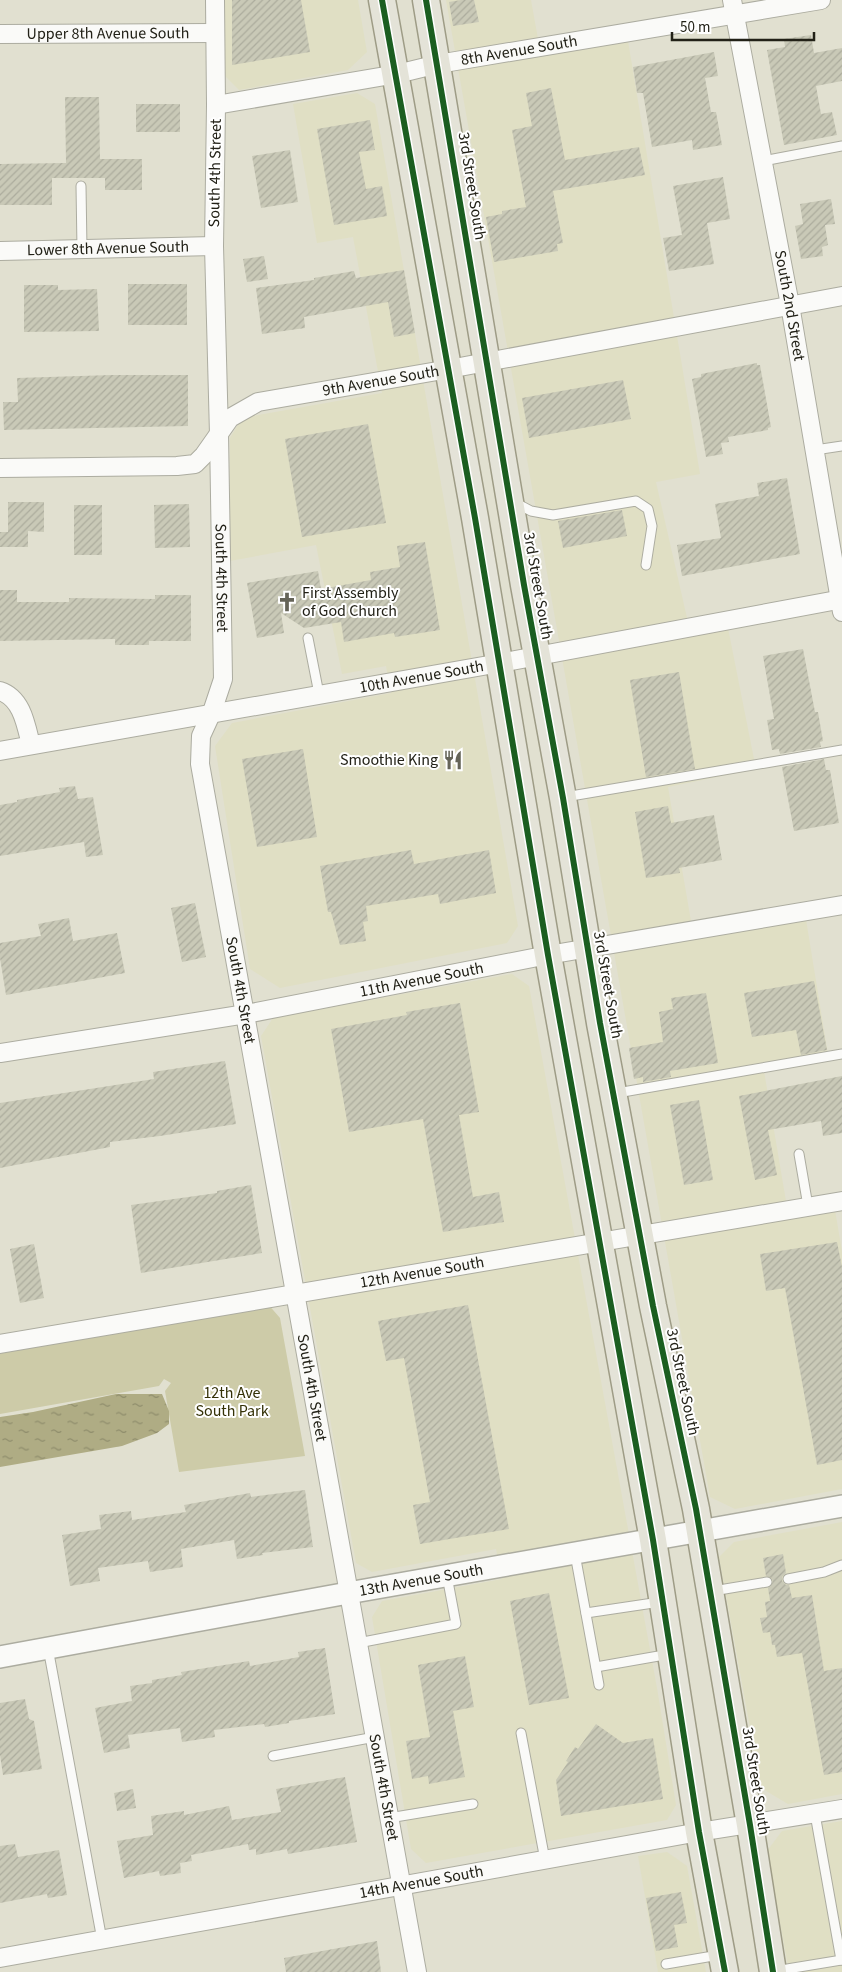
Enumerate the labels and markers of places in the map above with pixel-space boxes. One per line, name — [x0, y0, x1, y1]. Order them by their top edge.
place label: First Assembly of God Church — [302, 582, 399, 622]
church icon: First Assembly of God Church — [276, 591, 298, 613]
place label: Smoothie King — [340, 749, 438, 771]
restaurant icon: Smoothie King — [442, 749, 464, 771]

